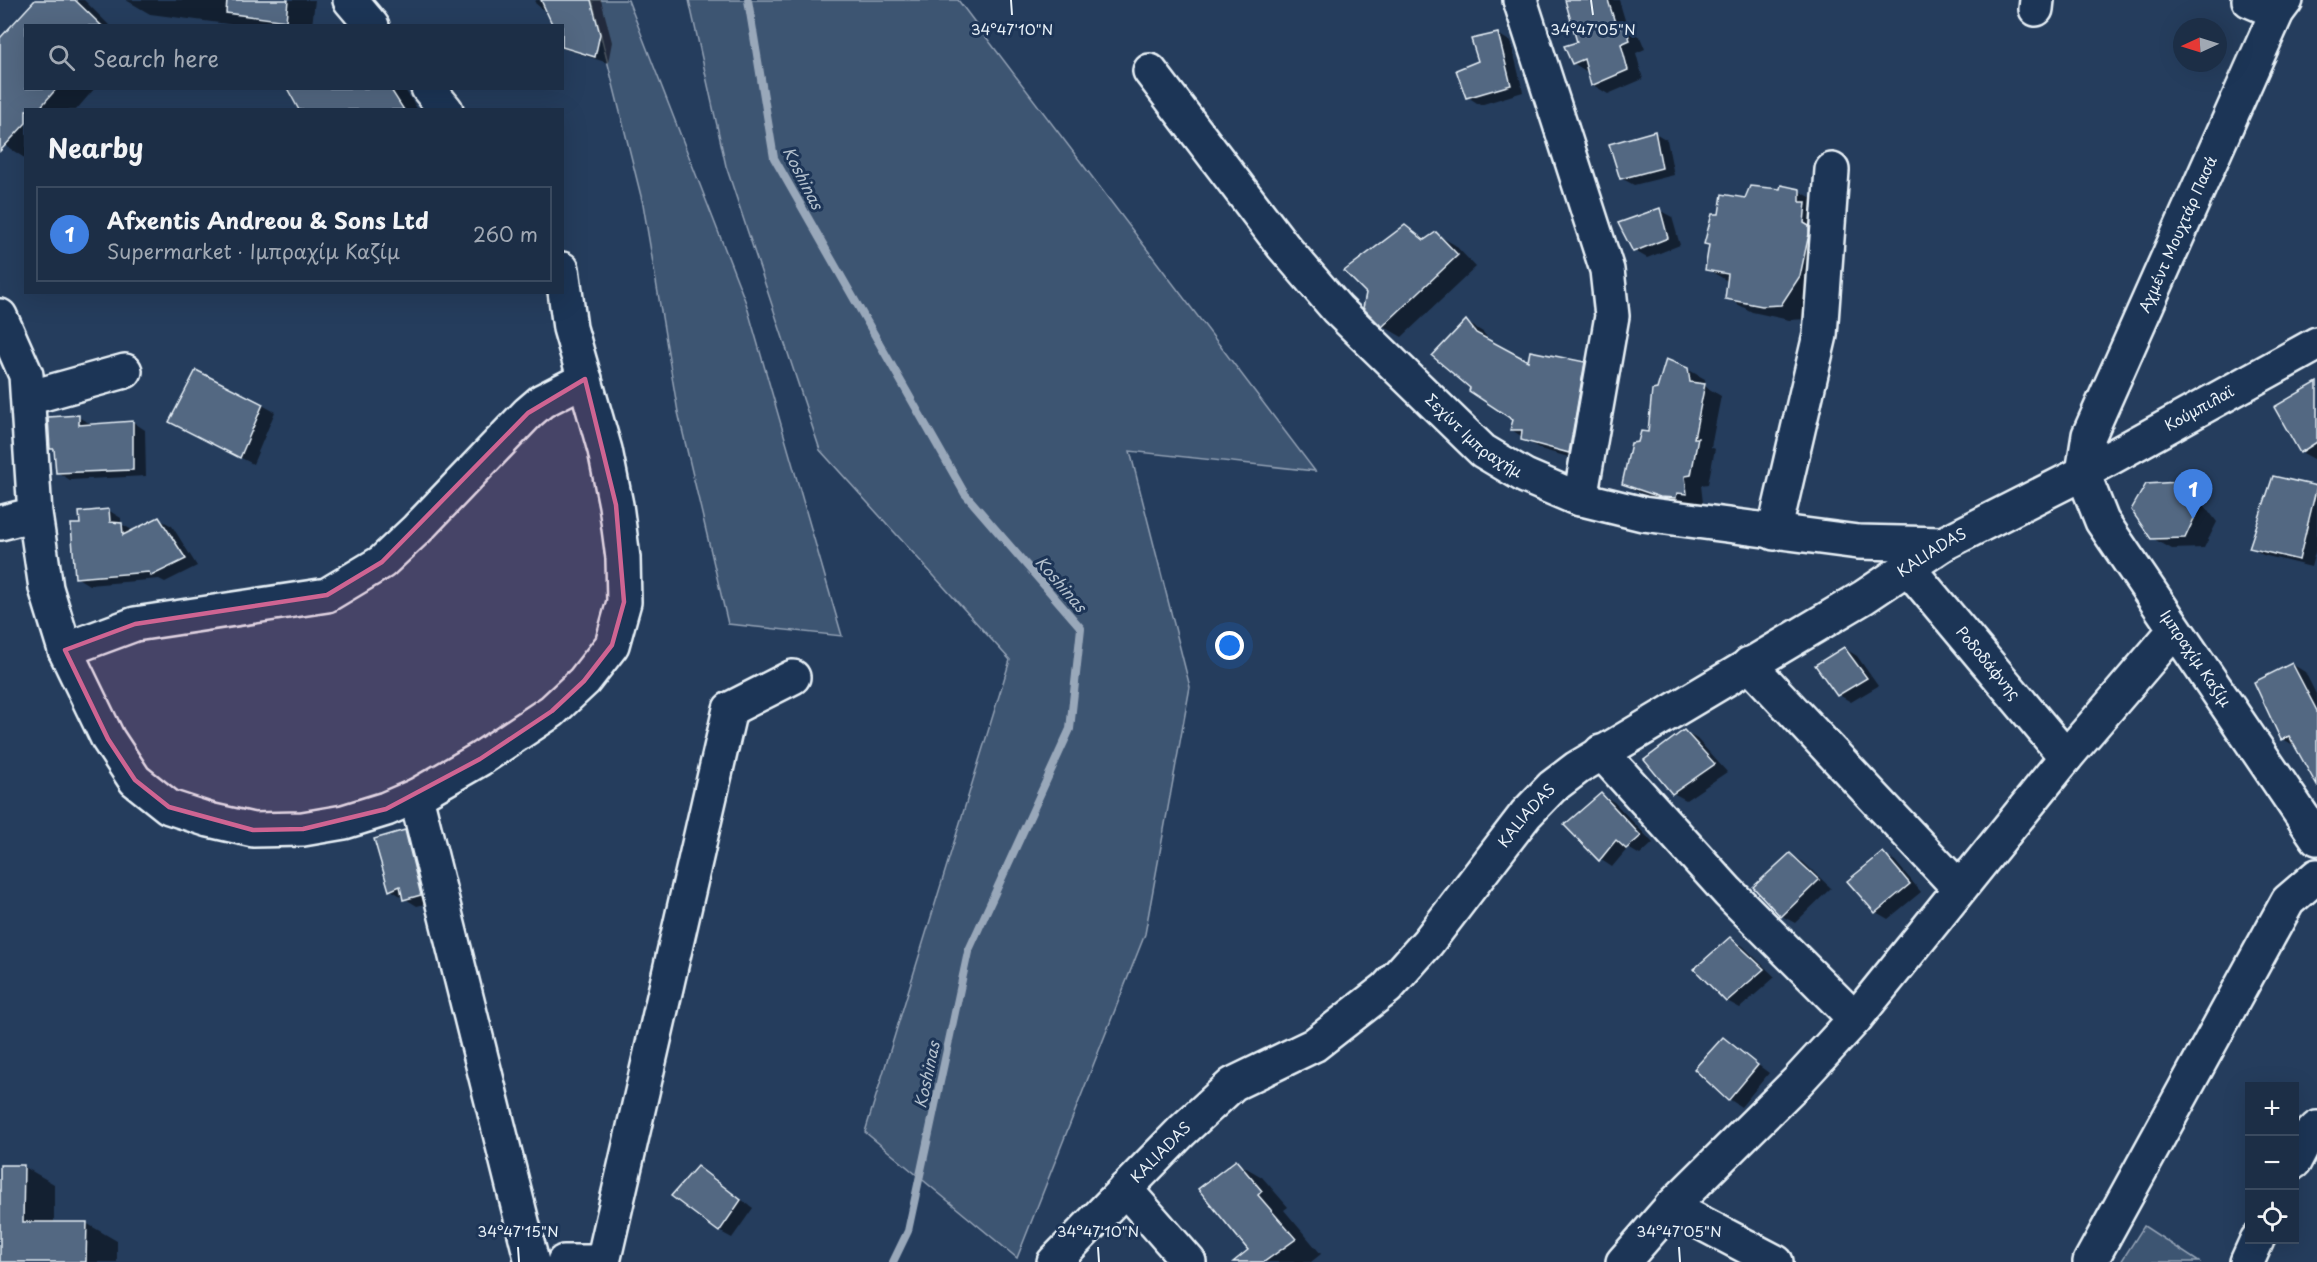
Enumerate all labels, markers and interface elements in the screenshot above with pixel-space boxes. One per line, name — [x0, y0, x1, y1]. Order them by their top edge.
text: 34°47'10"N — [971, 17, 1053, 40]
text: 34°47'05"N — [1550, 17, 1636, 40]
north arrow — [2173, 18, 2227, 72]
search box — [24, 24, 564, 90]
icon: search — [45, 41, 78, 74]
text: Search here — [93, 41, 219, 74]
text: Nearby — [48, 128, 143, 167]
water label: Koshinas — [778, 142, 831, 215]
street label: Αχμέντ Μουχτάρ Πασά — [2132, 151, 2222, 316]
text: Afxentis Andreou & Sons Ltd — [107, 203, 429, 236]
text: 1 — [65, 219, 74, 249]
text: 260 m — [473, 219, 538, 249]
text: Supermarket · Ιμπραχίμ Καζίμ — [107, 236, 400, 266]
street label: Κούμπιλαϊ — [2160, 379, 2238, 436]
street label: Σεχίντ Ιμπραχήμ — [1420, 388, 1528, 482]
pin: 1 — [2174, 470, 2212, 519]
street label: KALIADAS — [1892, 521, 1970, 582]
water label: Koshinas — [1031, 550, 1094, 618]
street label: Ιμπραχίμ Καζίμ — [2155, 605, 2238, 711]
street label: Ροδοδάφνης — [1951, 621, 2027, 704]
your location — [1215, 631, 1244, 660]
street label: KALIADAS — [1491, 777, 1560, 852]
water label: Koshinas — [907, 1038, 945, 1110]
map controls — [2245, 1082, 2299, 1244]
button: + — [2245, 1082, 2299, 1136]
street label: KALIADAS — [1124, 1115, 1195, 1187]
button: − — [2245, 1136, 2299, 1190]
button: locate — [2245, 1190, 2299, 1244]
text: 34°47'15"N — [477, 1219, 559, 1242]
text: 34°47'10"N — [1057, 1219, 1139, 1242]
text: 34°47'05"N — [1636, 1219, 1722, 1242]

